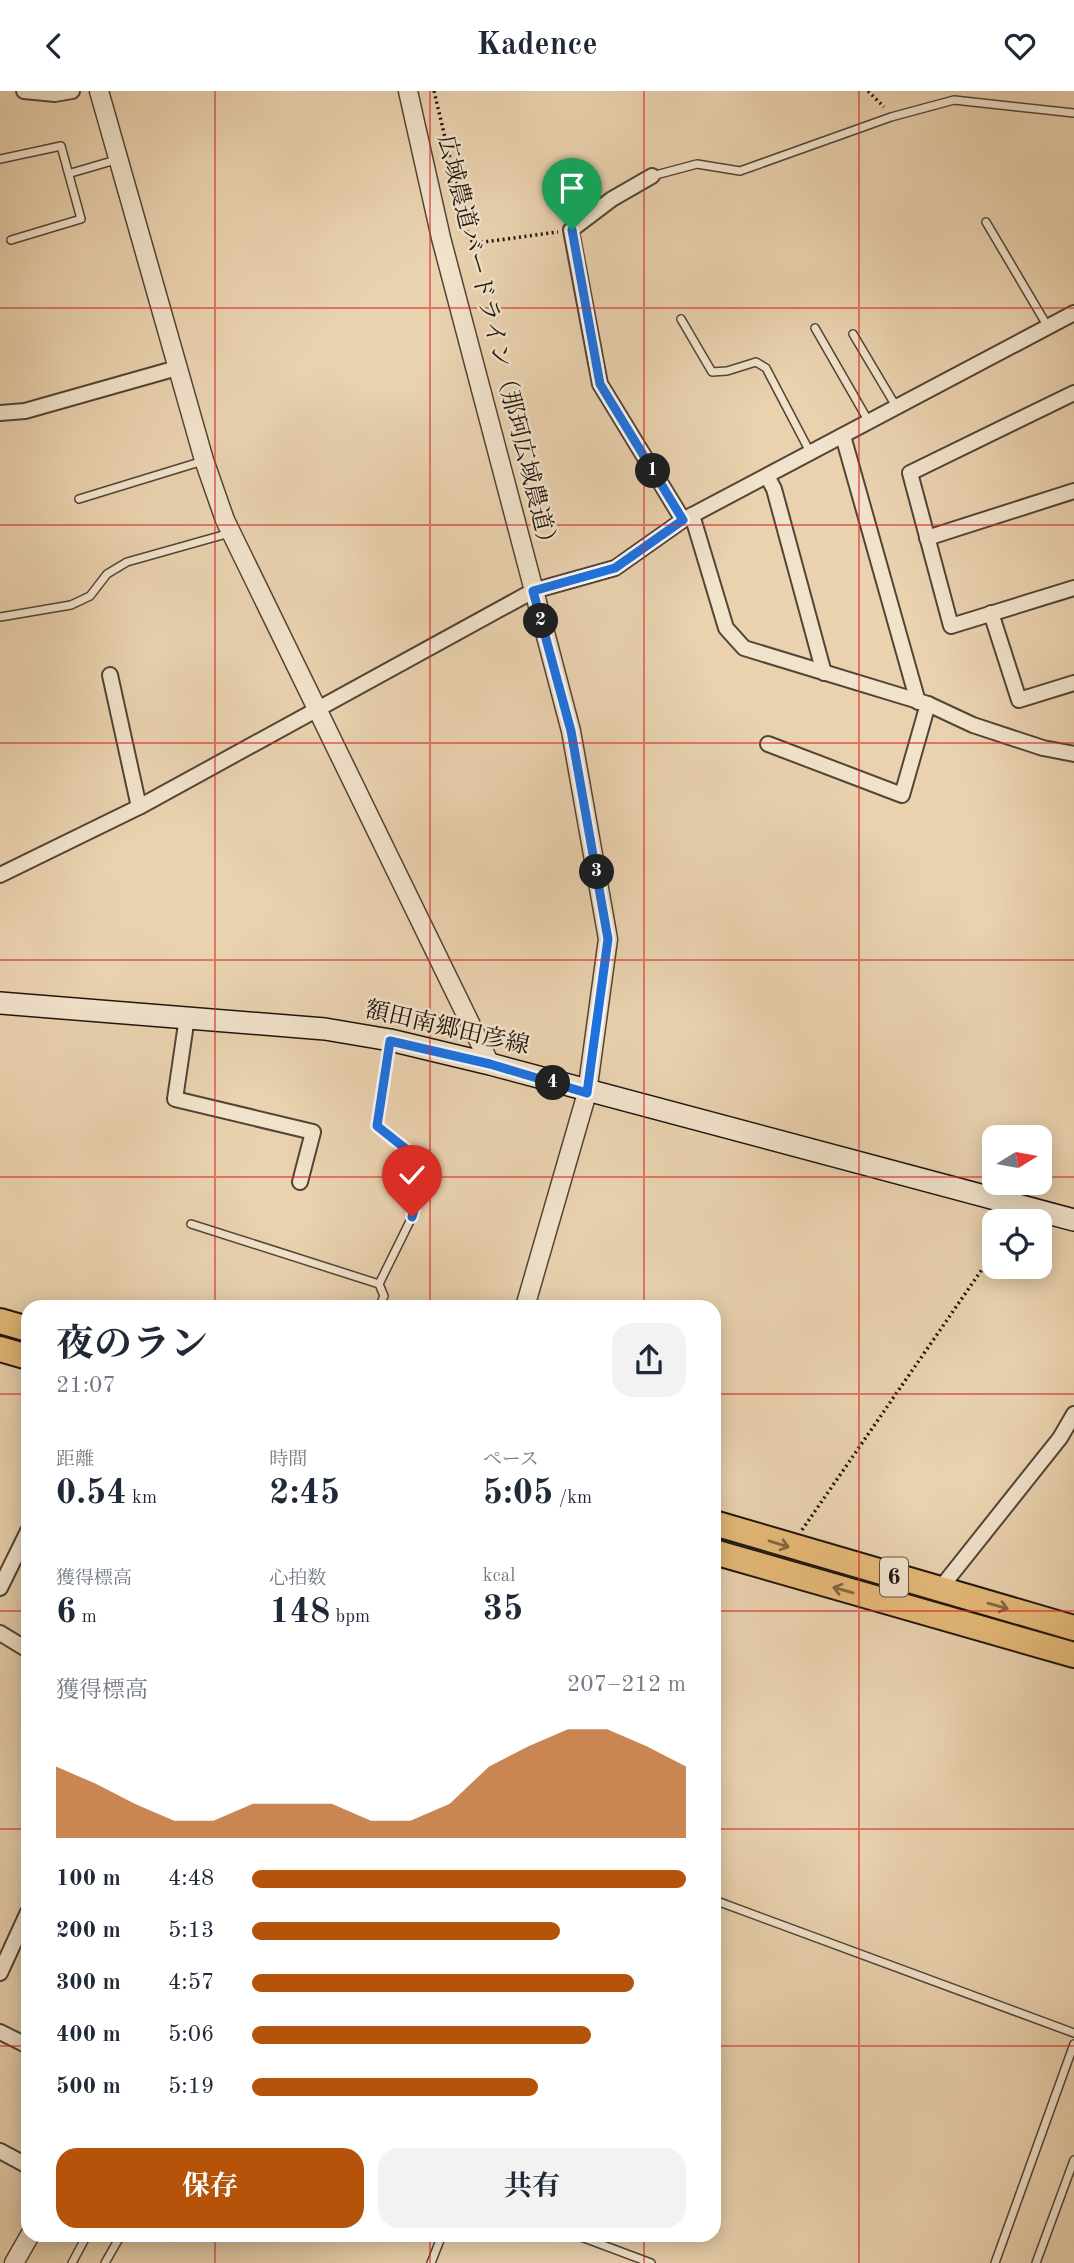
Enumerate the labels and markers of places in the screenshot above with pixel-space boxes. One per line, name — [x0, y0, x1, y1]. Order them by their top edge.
pin — [542, 158, 602, 230]
pin: 1 — [636, 453, 670, 489]
pin: 2 — [524, 603, 558, 639]
pin: 3 — [580, 855, 614, 889]
pin: 4 — [536, 1065, 570, 1101]
pin — [382, 1145, 442, 1217]

